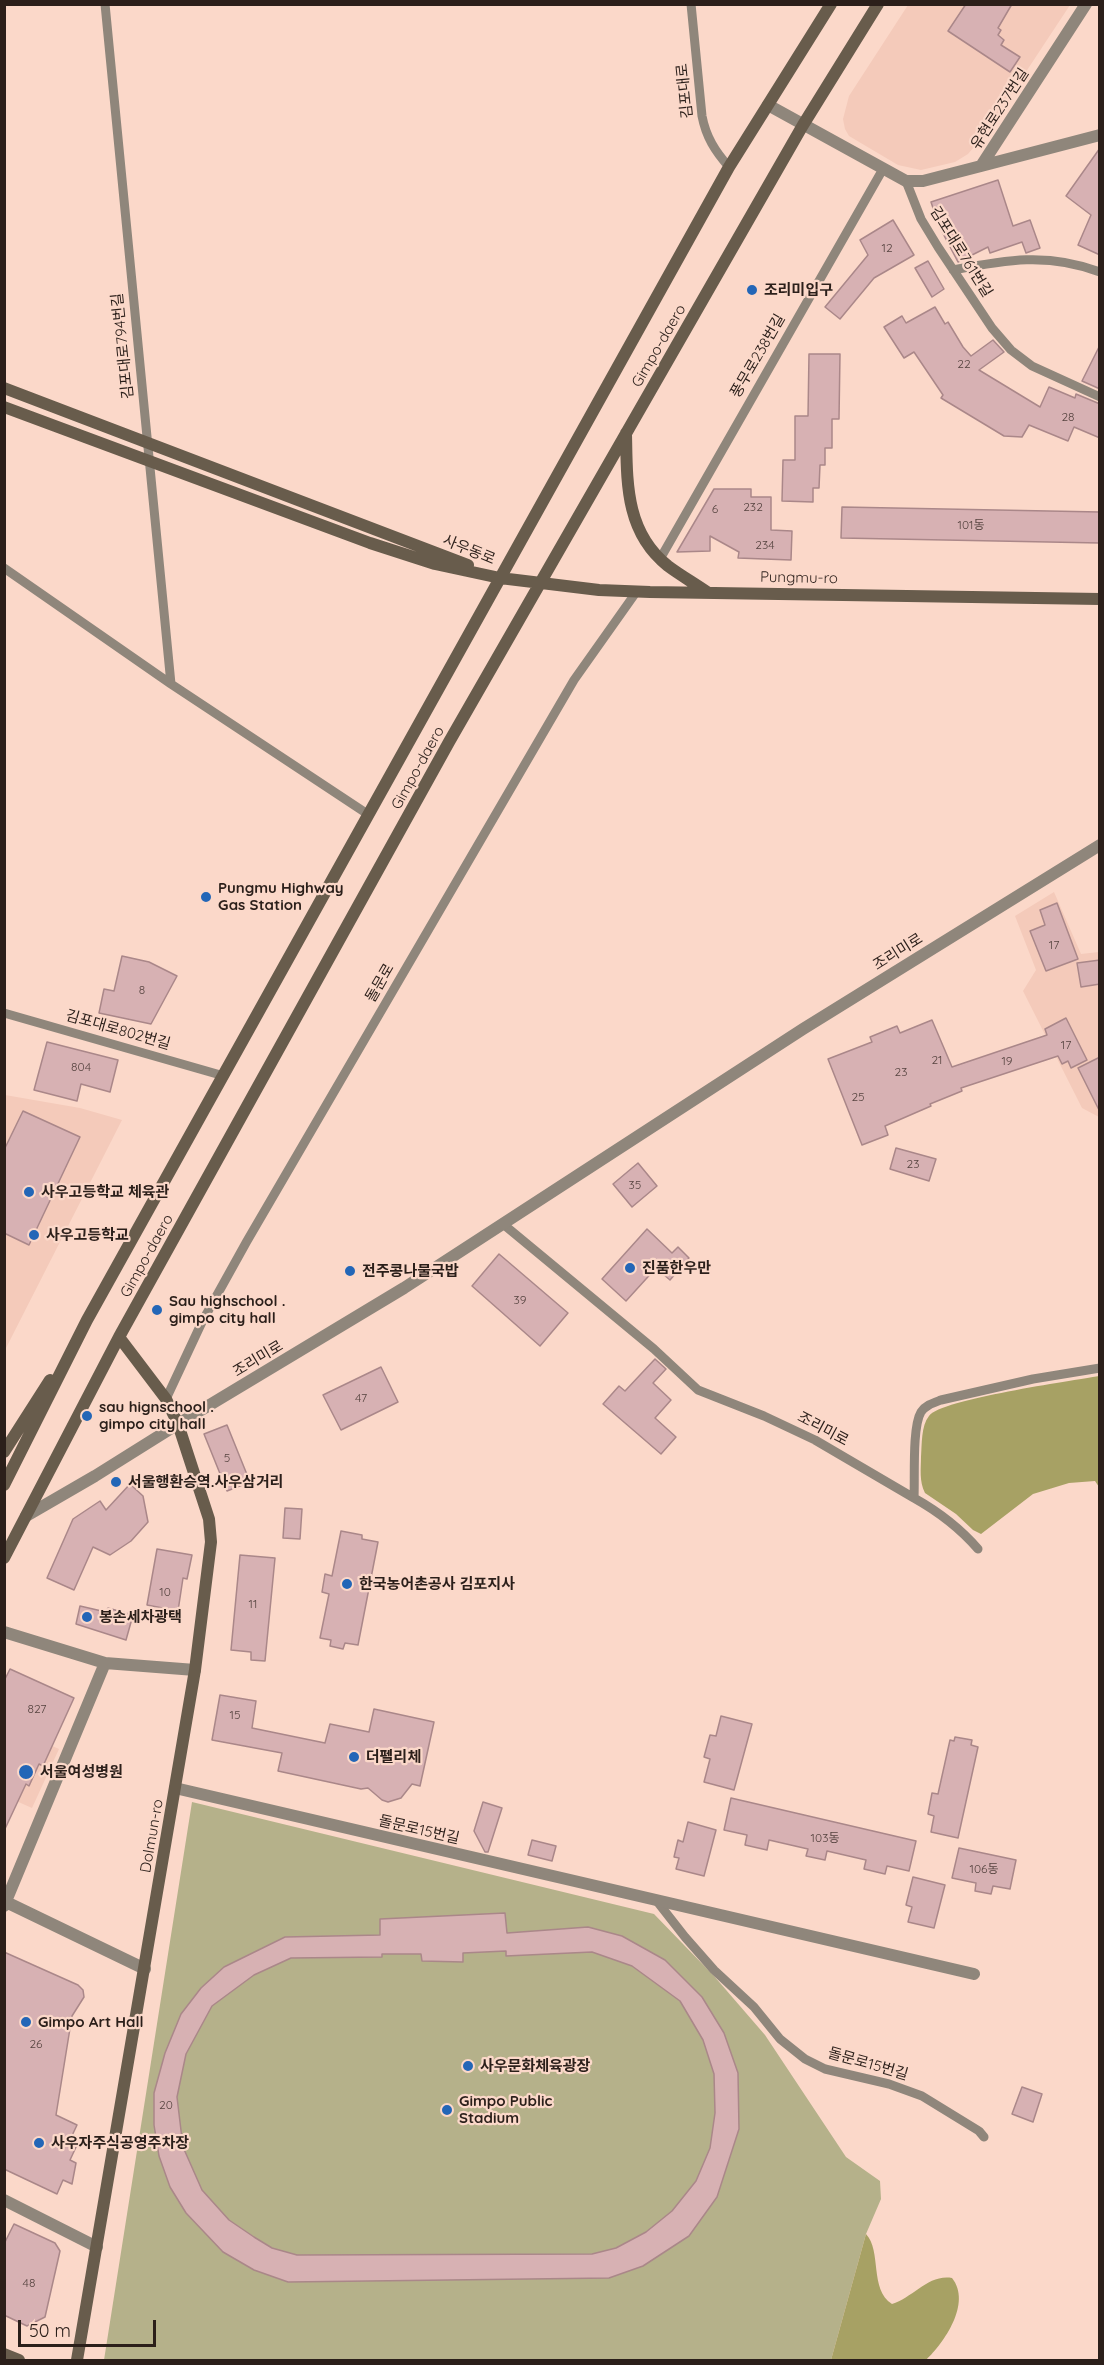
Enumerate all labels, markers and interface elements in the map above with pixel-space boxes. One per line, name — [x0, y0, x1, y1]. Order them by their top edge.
street label: 김포대로 — [673, 63, 697, 119]
street label: 유현로237번길 — [967, 65, 1033, 153]
street label: 김포대로761번길 — [926, 203, 996, 301]
house number: 12 — [881, 241, 893, 255]
place label: 조리미입구 — [764, 281, 833, 299]
marker: 조리미입구 — [745, 283, 759, 297]
street label: 김포대로794번길 — [108, 292, 138, 400]
street label: Gimpo-daero — [628, 301, 690, 391]
street label: 풍무로238번길 — [727, 311, 789, 401]
house number: 22 — [957, 357, 971, 371]
house number: 28 — [1061, 410, 1075, 424]
house number: 232 — [743, 500, 763, 514]
house number: 6 — [712, 502, 718, 516]
house number: 101동 — [957, 518, 985, 532]
street label: 사우동로 — [440, 531, 498, 569]
house number: 234 — [755, 538, 775, 552]
street label: Pungmu-ro — [760, 568, 838, 588]
street label: Gimpo-daero — [388, 723, 448, 813]
place label: Pungmu Highway Gas Station — [218, 879, 344, 914]
marker: Pungmu Highway Gas Station — [199, 890, 213, 904]
street label: 조리미로 — [870, 930, 926, 974]
house number: 17 — [1049, 938, 1059, 952]
street label: 돌문로 — [362, 961, 398, 1005]
house number: 8 — [139, 983, 145, 997]
street label: 김포대로802번길 — [64, 1006, 172, 1054]
house number: 17 — [1061, 1038, 1071, 1052]
house number: 21 — [931, 1053, 943, 1067]
house number: 19 — [1001, 1054, 1013, 1068]
house number: 804 — [71, 1060, 91, 1074]
house number: 23 — [895, 1065, 907, 1079]
house number: 25 — [851, 1090, 865, 1104]
house number: 23 — [907, 1157, 919, 1171]
house number: 35 — [629, 1178, 641, 1192]
place label: 사우고등학교 체육관 — [41, 1183, 169, 1201]
marker: 사우고등학교 체육관 — [22, 1185, 36, 1199]
street label: Gimpo-daero — [117, 1211, 177, 1301]
place label: 사우고등학교 — [46, 1226, 129, 1244]
marker: 사우고등학교 — [27, 1228, 41, 1242]
place label: 진품한우만 — [642, 1259, 711, 1277]
marker: 진품한우만 — [623, 1261, 637, 1275]
place label: 전주콩나물국밥 — [362, 1262, 459, 1280]
marker: 전주콩나물국밥 — [343, 1264, 357, 1278]
place label: Sau highschool . gimpo city hall — [169, 1292, 285, 1327]
house number: 39 — [514, 1293, 526, 1307]
marker: Sau highschool . gimpo city hall — [150, 1303, 164, 1317]
street label: 조리미로 — [230, 1337, 286, 1381]
house number: 47 — [355, 1391, 367, 1405]
place label: sau hignschool . gimpo city hall — [99, 1398, 214, 1433]
street label: 조리미로 — [794, 1408, 852, 1450]
marker: sau hignschool . gimpo city hall — [80, 1409, 94, 1423]
house number: 5 — [224, 1451, 230, 1465]
place label: 서울행환승역.사우삼거리 — [128, 1473, 284, 1491]
marker: 서울행환승역.사우삼거리 — [109, 1475, 123, 1489]
place label: 한국농어촌공사 김포지사 — [359, 1575, 515, 1593]
marker: 한국농어촌공사 김포지사 — [340, 1577, 354, 1591]
house number: 10 — [159, 1585, 171, 1599]
house number: 11 — [249, 1597, 257, 1611]
place label: 봉손세차광택 — [99, 1608, 182, 1626]
marker: 봉손세차광택 — [80, 1610, 94, 1624]
house number: 827 — [27, 1702, 47, 1716]
house number: 15 — [230, 1708, 240, 1722]
place label: 더펠리체 — [366, 1748, 421, 1766]
marker: 더펠리체 — [347, 1750, 361, 1764]
marker: 서울여성병원 — [17, 1763, 35, 1781]
place label: 서울여성병원 — [40, 1763, 123, 1781]
street label: Dolmun-ro — [137, 1798, 167, 1874]
street label: 돌문로15번길 — [377, 1812, 461, 1848]
house number: 103동 — [811, 1831, 839, 1845]
house number: 106동 — [969, 1862, 999, 1876]
place label: Gimpo Art Hall — [38, 2013, 144, 2031]
marker: Gimpo Art Hall — [19, 2015, 33, 2029]
house number: 26 — [29, 2037, 43, 2051]
street label: 돌문로15번길 — [826, 2044, 910, 2084]
place label: 사우문화체육광장 — [480, 2057, 590, 2075]
marker: 사우문화체육광장 — [461, 2059, 475, 2073]
place label: Gimpo Public Stadium — [459, 2092, 552, 2127]
house number: 20 — [159, 2098, 173, 2112]
marker: Gimpo Public Stadium — [440, 2103, 454, 2117]
place label: 사우자주식공영주차장 — [51, 2134, 189, 2152]
marker: 사우자주식공영주차장 — [32, 2136, 46, 2150]
house number: 48 — [23, 2276, 35, 2290]
scale bar — [21, 2308, 159, 2346]
text: 50 m — [29, 2319, 71, 2342]

